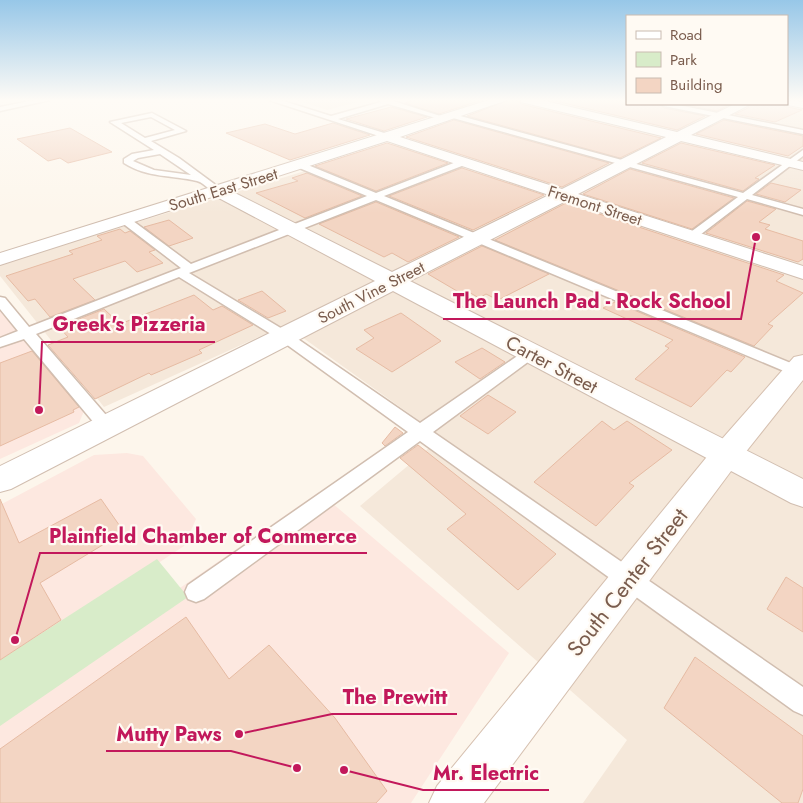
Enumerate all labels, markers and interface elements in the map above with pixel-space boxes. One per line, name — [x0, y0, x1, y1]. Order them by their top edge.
legend — [626, 15, 788, 105]
text: Road — [670, 24, 702, 46]
text: Park — [670, 49, 697, 71]
text: Building — [670, 74, 722, 96]
street label: South East Street — [166, 162, 281, 217]
street label: Fremont Street — [545, 179, 645, 232]
street label: South Vine Street — [314, 256, 429, 329]
callout: The Launch Pad - Rock School — [443, 284, 741, 319]
text: The Launch Pad - Rock School — [453, 287, 731, 316]
callout: Greek's Pizzeria — [42, 307, 215, 342]
text: Greek's Pizzeria — [52, 310, 206, 339]
street label: Carter Street — [501, 329, 603, 400]
street label: South Center Street — [559, 501, 696, 663]
callout: Plainfield Chamber of Commerce — [40, 518, 367, 553]
text: Plainfield Chamber of Commerce — [49, 522, 357, 551]
callout: The Prewitt — [332, 679, 457, 714]
text: The Prewitt — [343, 683, 448, 712]
callout: Mutty Paws — [106, 716, 231, 751]
text: Mutty Paws — [116, 720, 222, 749]
callout: Mr. Electric — [423, 755, 549, 790]
text: Mr. Electric — [433, 759, 539, 788]

